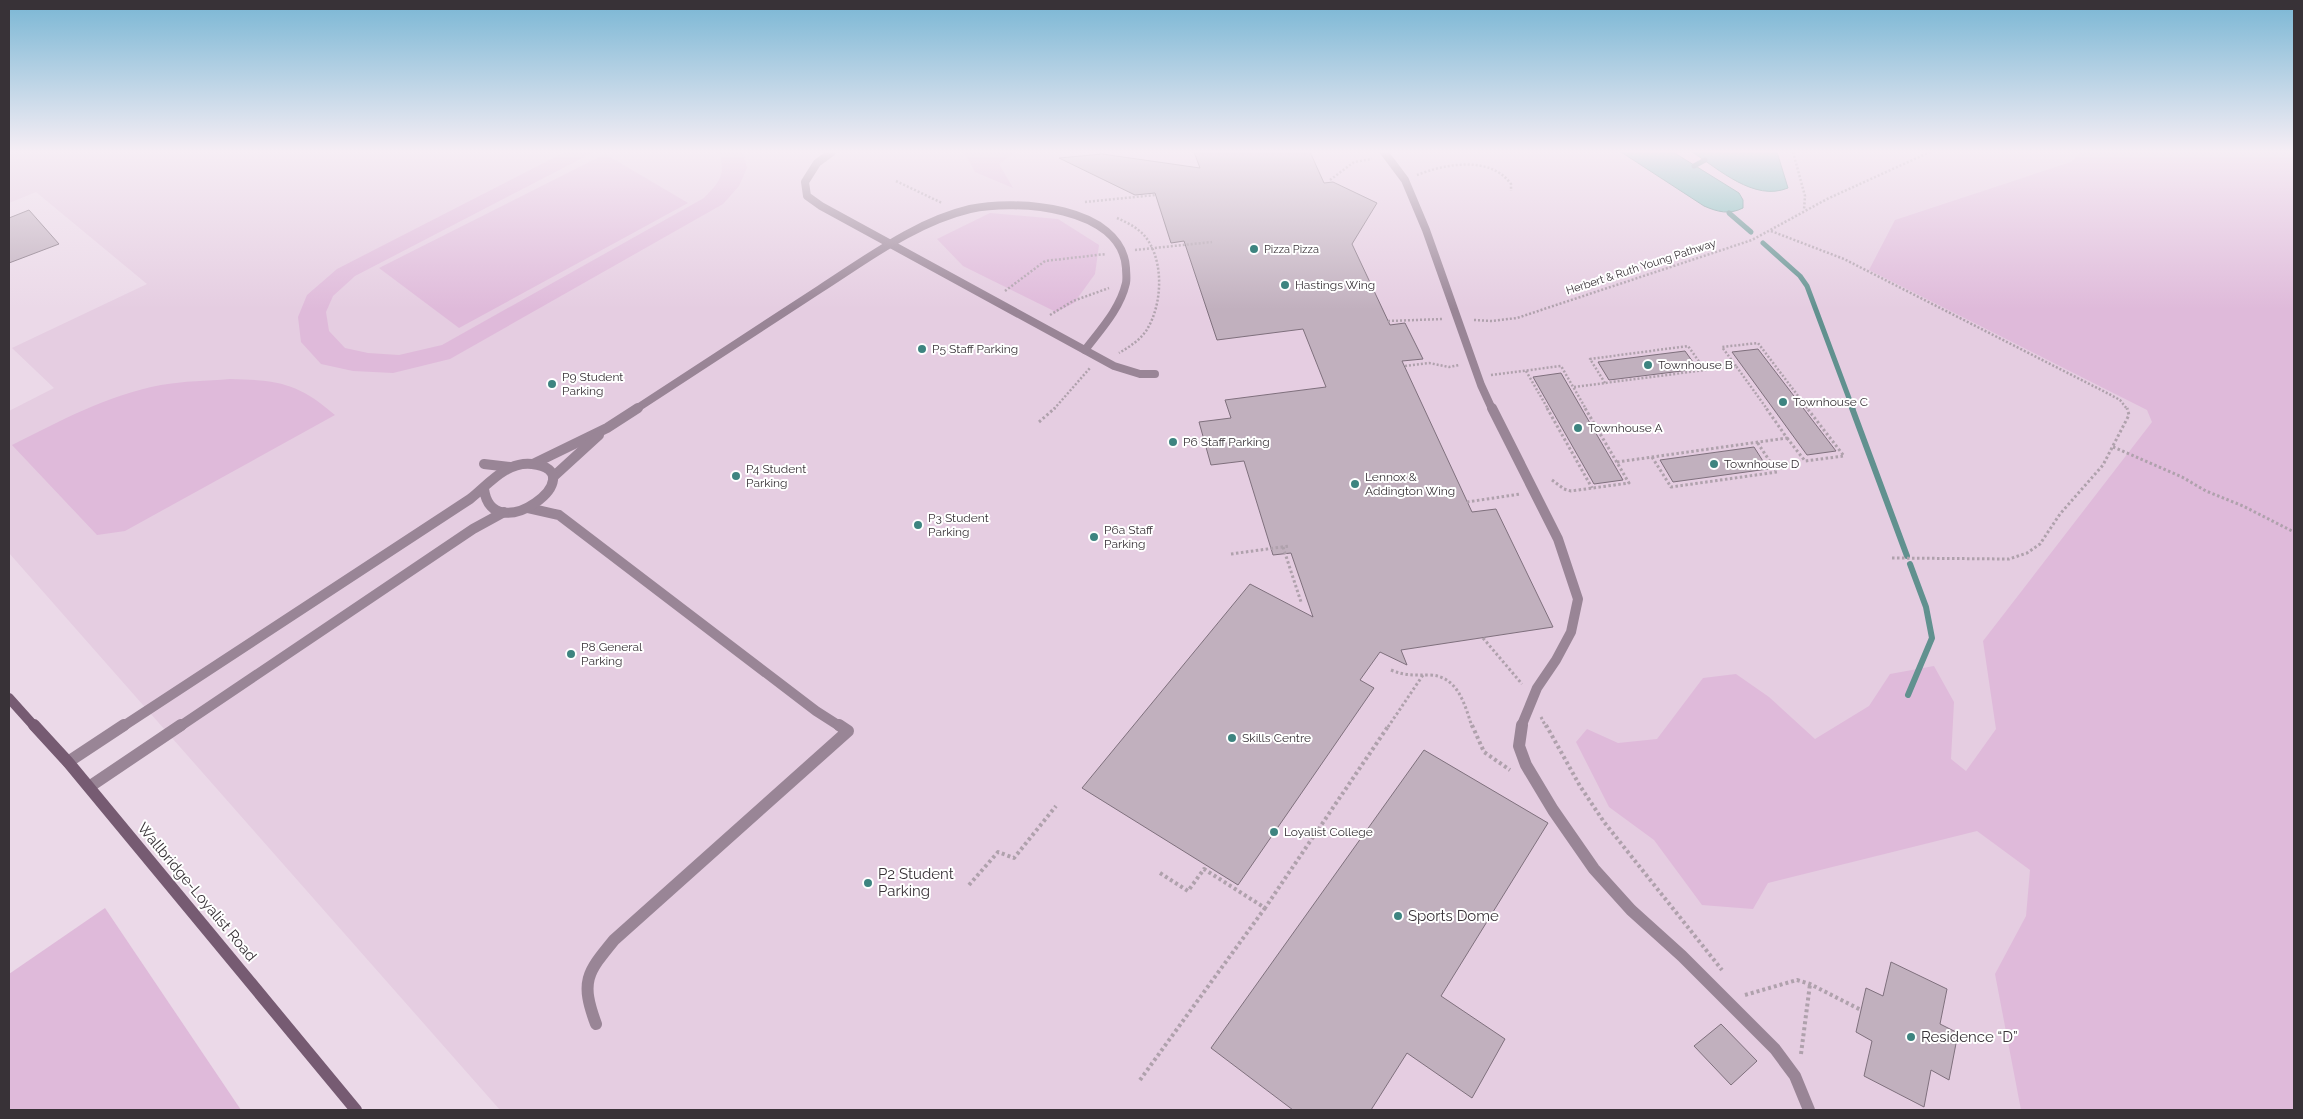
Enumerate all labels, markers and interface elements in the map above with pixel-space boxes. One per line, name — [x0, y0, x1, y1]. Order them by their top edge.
street label: Herbert & Ruth Young Pathway — [1564, 237, 1718, 297]
marker: Pizza Pizza — [1248, 243, 1260, 255]
place label: Pizza Pizza — [1264, 243, 1319, 256]
place label: Hastings Wing — [1295, 278, 1375, 292]
marker: Hastings Wing — [1279, 279, 1291, 291]
place label: P5 Staff Parking — [932, 342, 1018, 356]
marker: P5 Staff Parking — [916, 343, 928, 355]
place label: Townhouse B — [1658, 358, 1733, 372]
marker: Townhouse B — [1642, 359, 1654, 371]
place label: P9 Student Parking — [562, 370, 623, 398]
marker: P9 Student Parking — [546, 378, 558, 390]
place label: Townhouse C — [1793, 395, 1868, 409]
marker: Townhouse C — [1777, 396, 1789, 408]
place label: Townhouse A — [1588, 421, 1663, 435]
marker: Townhouse A — [1572, 422, 1584, 434]
place label: P6 Staff Parking — [1183, 435, 1270, 449]
marker: P6 Staff Parking — [1167, 436, 1179, 448]
place label: Townhouse D — [1724, 457, 1800, 471]
marker: Townhouse D — [1708, 458, 1720, 470]
place label: P4 Student Parking — [746, 462, 806, 490]
marker: P4 Student Parking — [730, 470, 742, 482]
place label: Lennox & Addington Wing — [1365, 470, 1455, 498]
marker: Lennox & Addington Wing — [1349, 478, 1361, 490]
place label: P3 Student Parking — [928, 511, 989, 539]
marker: P3 Student Parking — [912, 519, 924, 531]
place label: P6a Staff Parking — [1104, 523, 1154, 551]
marker: P6a Staff Parking — [1088, 531, 1100, 543]
place label: P8 General Parking — [581, 640, 643, 668]
marker: P8 General Parking — [565, 648, 577, 660]
place label: Skills Centre — [1242, 731, 1311, 745]
marker: Skills Centre — [1226, 732, 1238, 744]
street label: Wallbridge-Loyalist Road — [134, 819, 260, 965]
place label: Loyalist College — [1284, 825, 1373, 839]
marker: Loyalist College — [1268, 826, 1280, 838]
place label: P2 Student Parking — [878, 865, 954, 900]
marker: P2 Student Parking — [862, 877, 874, 889]
place label: Sports Dome — [1408, 907, 1499, 925]
marker: Sports Dome — [1392, 910, 1404, 922]
place label: Residence “D” — [1921, 1028, 2018, 1046]
marker: Residence “D” — [1905, 1031, 1917, 1043]

